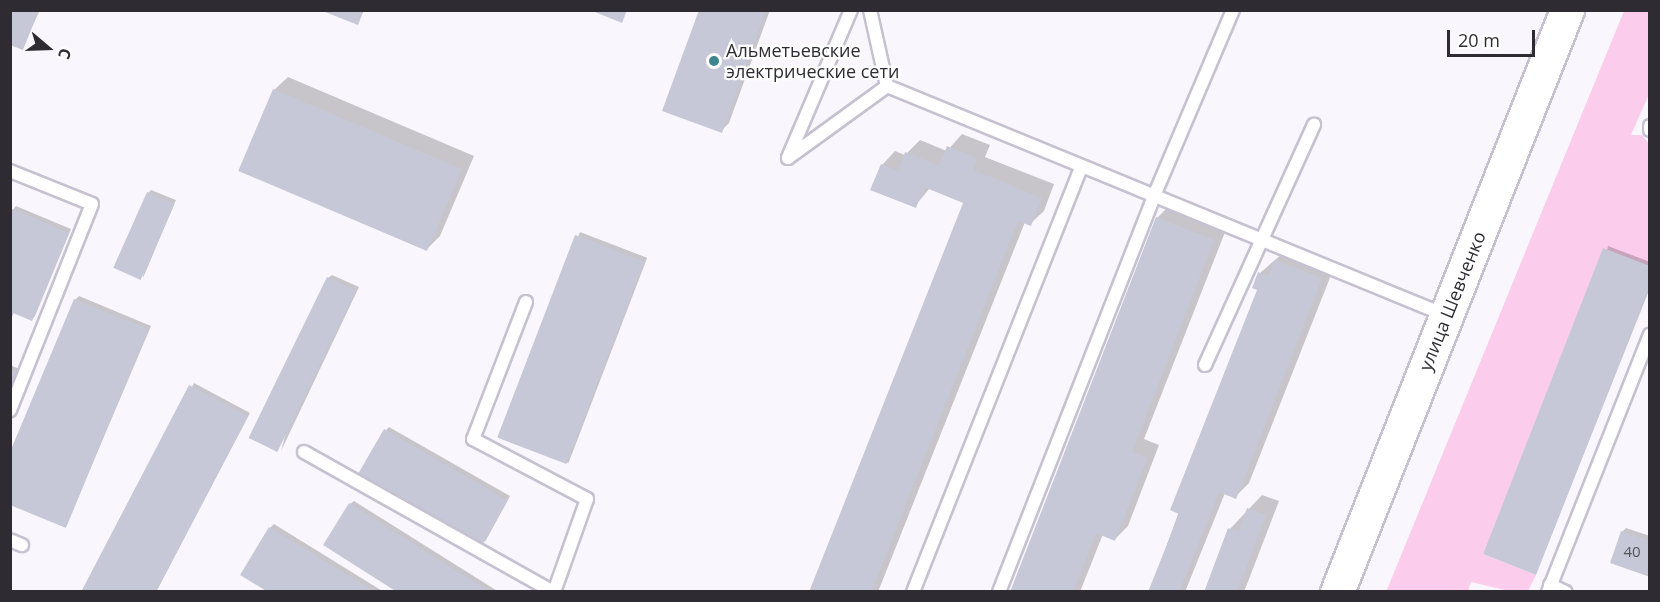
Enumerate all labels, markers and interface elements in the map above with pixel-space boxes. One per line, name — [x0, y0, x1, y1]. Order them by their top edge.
north arrow — [18, 18, 78, 78]
scale bar — [1450, 18, 1538, 56]
text: 20 m — [1458, 28, 1500, 52]
place label: Альметьевские электрические сети — [726, 40, 899, 82]
text: С — [53, 45, 77, 62]
marker: Альметьевские электрические сети — [707, 54, 721, 68]
street label: улица Шевченко — [1414, 228, 1490, 374]
house number: 40 — [1623, 543, 1641, 561]

